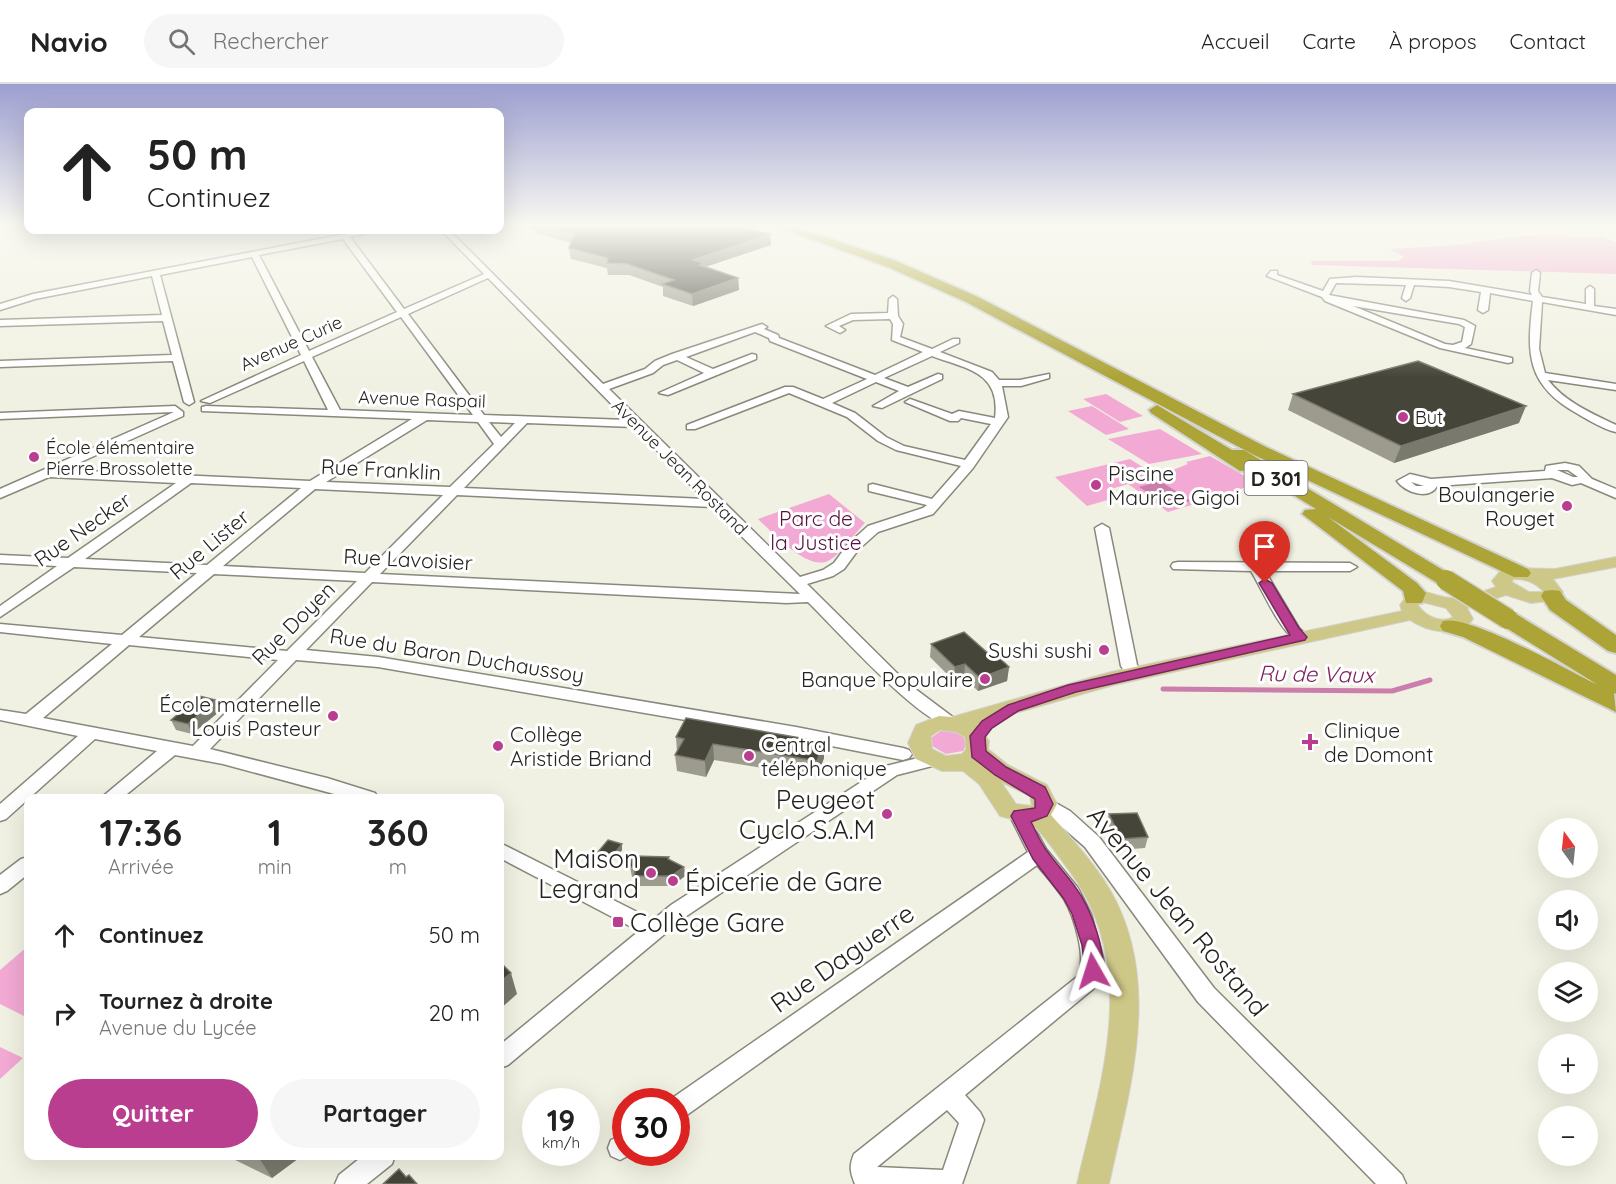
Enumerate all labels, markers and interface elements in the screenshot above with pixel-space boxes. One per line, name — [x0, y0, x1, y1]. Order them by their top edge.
search box — [144, 14, 564, 68]
text: Navio — [30, 24, 108, 59]
icon: search — [165, 25, 198, 58]
text: Rechercher — [213, 27, 329, 55]
text: Accueil — [1201, 28, 1270, 54]
text: Carte — [1303, 28, 1356, 54]
text: À propos — [1389, 28, 1477, 54]
text: Contact — [1510, 28, 1586, 54]
text: 50 m — [147, 128, 247, 181]
icon: ahead — [48, 132, 126, 210]
text: Continuez — [147, 180, 271, 214]
street label: Avenue Curie — [236, 310, 346, 376]
street label: Avenue Raspail — [358, 385, 486, 413]
street label: Avenue Jean Rostand — [607, 394, 753, 540]
place label: But — [1415, 406, 1443, 429]
marker: But — [1396, 410, 1410, 424]
place label: École élémentaire Pierre Brossolette — [46, 436, 194, 480]
marker: École élémentaire Pierre Brossolette — [27, 450, 41, 464]
street label: Rue Franklin — [320, 453, 442, 485]
place label: Piscine Maurice Gigoi — [1108, 460, 1240, 510]
road number: D 301 — [1244, 461, 1308, 495]
marker: Piscine Maurice Gigoi — [1089, 478, 1103, 492]
place label: Boulangerie Rouget — [1438, 481, 1555, 531]
street label: Rue Necker — [29, 486, 135, 572]
marker: Boulangerie Rouget — [1560, 499, 1574, 513]
street label: Rue Lister — [164, 503, 254, 585]
park label: Parc de la Justice — [770, 505, 862, 555]
pin — [1239, 521, 1290, 583]
icon: arrive — [1248, 530, 1281, 563]
street label: Rue Lavoisier — [343, 543, 473, 575]
street label: Rue Doyen — [246, 576, 340, 670]
street label: Rue du Baron Duchaussoy — [328, 622, 586, 688]
place label: Sushi sushi — [988, 637, 1092, 663]
marker: Sushi sushi — [1097, 643, 1111, 657]
water label: Ru de Vaux — [1258, 659, 1376, 689]
place label: Banque Populaire — [801, 666, 973, 692]
marker: Banque Populaire — [978, 672, 992, 686]
place label: École maternelle Louis Pasteur — [159, 691, 321, 741]
marker: École maternelle Louis Pasteur — [326, 709, 340, 723]
place label: Clinique de Domont — [1324, 717, 1433, 767]
place label: Collège Aristide Briand — [510, 721, 652, 771]
place label: Central téléphonique — [761, 731, 887, 781]
marker: Clinique de Domont — [1301, 733, 1319, 751]
marker: Collège Aristide Briand — [491, 739, 505, 753]
marker: Central téléphonique — [742, 749, 756, 763]
place label: Peugeot Cyclo S.A.M — [739, 783, 875, 846]
street label: Avenue Jean Rostand — [1080, 799, 1276, 1023]
marker: Peugeot Cyclo S.A.M — [880, 807, 894, 821]
text: 17:36 — [99, 810, 182, 855]
text: 1 — [268, 810, 282, 855]
text: 360 — [367, 810, 429, 855]
north arrow — [1538, 818, 1598, 878]
map controls — [1538, 818, 1598, 1166]
place label: Maison Legrand — [538, 842, 639, 905]
text: Arrivée — [108, 854, 174, 879]
text: min — [258, 854, 292, 879]
text: m — [389, 854, 407, 879]
place label: Épicerie de Gare — [685, 865, 882, 898]
marker: Maison Legrand — [644, 866, 658, 880]
marker: Épicerie de Gare — [666, 874, 680, 888]
button: sound — [1538, 890, 1598, 950]
street label: Rue Daguerre — [764, 896, 920, 1020]
place label: Collège Gare — [630, 906, 785, 939]
marker: Collège Gare — [611, 915, 625, 929]
icon: ahead — [48, 919, 81, 952]
text: Continuez — [99, 921, 203, 949]
text: 50 m — [429, 921, 480, 949]
position arrow — [1061, 939, 1125, 1003]
button: layers — [1538, 962, 1598, 1022]
text: Tournez à droite — [99, 987, 273, 1015]
icon: right — [48, 997, 81, 1030]
text: 20 m — [429, 999, 480, 1027]
text: Avenue du Lycée — [99, 1015, 257, 1040]
button: + — [1538, 1034, 1598, 1094]
button: Quitter — [48, 1079, 258, 1148]
button: Partager — [270, 1079, 480, 1148]
speed limit sign: 30 — [612, 1088, 690, 1166]
text: 19 — [547, 1101, 575, 1139]
button: − — [1538, 1106, 1598, 1166]
text: km/h — [542, 1133, 580, 1152]

